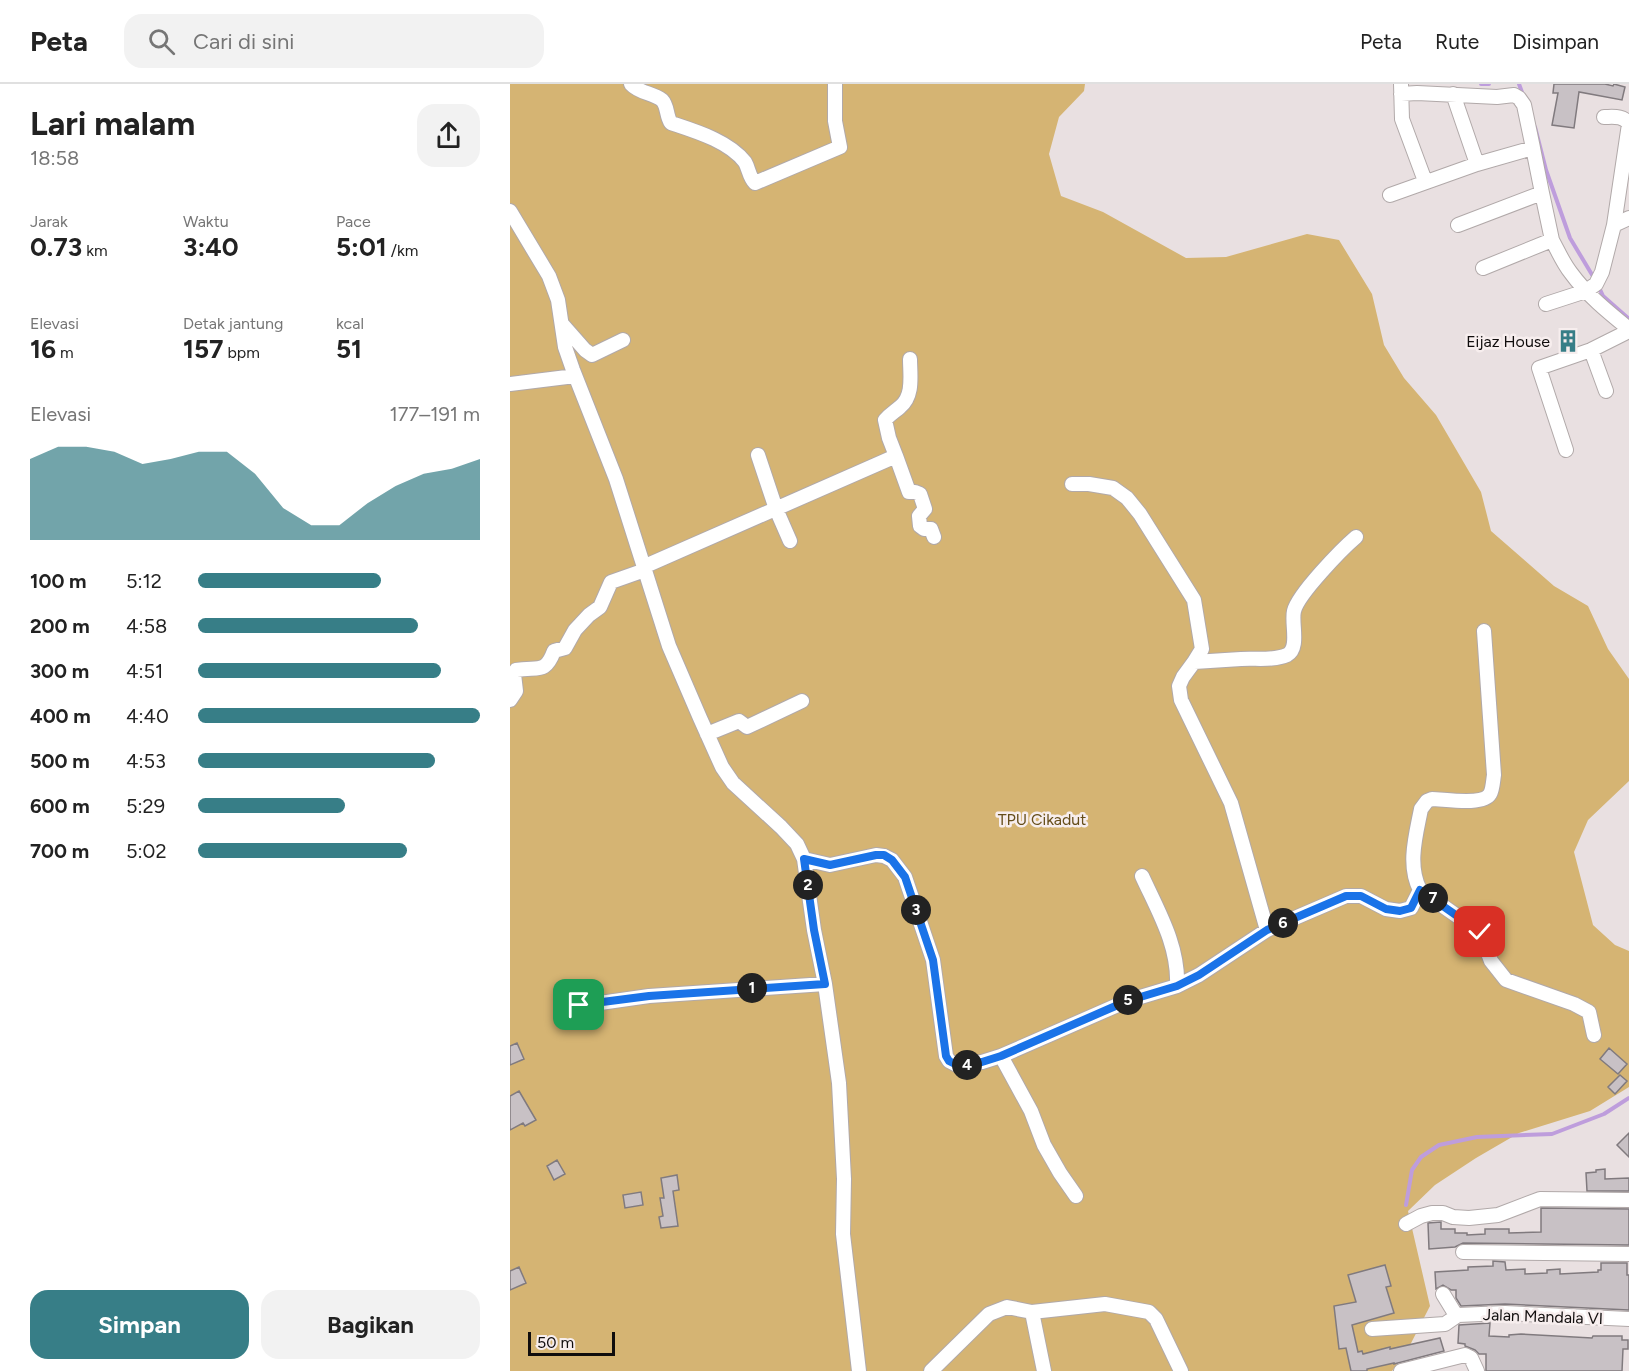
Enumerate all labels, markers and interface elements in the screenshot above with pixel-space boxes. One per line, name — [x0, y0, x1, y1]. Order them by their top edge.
search box — [124, 14, 544, 68]
text: Peta — [30, 24, 88, 58]
icon: search — [145, 25, 178, 58]
text: Cari di sini — [193, 28, 294, 55]
text: Peta — [1360, 29, 1402, 54]
text: Rute — [1435, 29, 1479, 54]
text: Disimpan — [1512, 29, 1599, 54]
text: Lari malam — [30, 104, 195, 143]
button: share — [417, 104, 480, 167]
text: 18:58 — [30, 146, 79, 170]
text: Jarak — [30, 212, 68, 231]
text: Waktu — [183, 212, 229, 231]
text: Pace — [336, 212, 371, 231]
text: 0.73 — [30, 231, 82, 263]
text: 3:40 — [183, 231, 239, 263]
text: 5:01 — [336, 231, 387, 263]
text: km — [82, 241, 108, 260]
text: /km — [387, 241, 418, 260]
text: Elevasi — [30, 314, 79, 333]
text: Detak jantung — [183, 314, 283, 333]
text: kcal — [336, 314, 364, 333]
building icon: Eijaz House — [1555, 328, 1581, 354]
place label: Eijaz House — [1466, 332, 1550, 351]
text: 16 — [30, 333, 56, 365]
text: 157 — [183, 333, 224, 365]
text: 51 — [336, 333, 362, 365]
text: m — [56, 343, 74, 362]
text: bpm — [224, 343, 260, 362]
text: Elevasi — [30, 402, 91, 426]
text: 177–191 m — [389, 402, 480, 426]
text: 100 m — [30, 569, 87, 593]
text: 5:12 — [126, 569, 162, 593]
text: 200 m — [30, 614, 90, 638]
text: 4:58 — [126, 614, 167, 638]
text: 300 m — [30, 659, 89, 683]
text: 4:51 — [126, 659, 163, 683]
text: 400 m — [30, 704, 91, 728]
text: 4:40 — [126, 704, 169, 728]
text: 500 m — [30, 749, 90, 773]
text: 4:53 — [126, 749, 166, 773]
text: 600 m — [30, 794, 90, 818]
text: 5:29 — [126, 794, 165, 818]
park label: TPU Cikadut — [998, 810, 1086, 829]
text: 700 m — [30, 839, 89, 863]
text: 5:02 — [126, 839, 167, 863]
pin: 2 — [793, 870, 823, 900]
text: 2 — [803, 875, 813, 894]
pin: 7 — [1418, 883, 1448, 913]
text: 7 — [1429, 888, 1437, 907]
pin: 3 — [901, 895, 931, 925]
text: 3 — [912, 900, 920, 919]
pin — [1454, 906, 1505, 957]
pin: 6 — [1268, 908, 1298, 938]
text: 6 — [1278, 913, 1288, 932]
icon: check — [1463, 915, 1496, 948]
pin: 1 — [737, 973, 767, 1003]
text: 1 — [749, 978, 755, 997]
pin — [553, 979, 604, 1030]
pin: 5 — [1113, 985, 1143, 1015]
icon: arrive — [562, 988, 595, 1021]
text: 5 — [1123, 990, 1133, 1009]
pin: 4 — [952, 1050, 982, 1080]
text: 4 — [962, 1055, 972, 1074]
button: Simpan — [30, 1290, 249, 1359]
button: Bagikan — [261, 1290, 480, 1359]
street label: Jalan Mandala VI — [1483, 1305, 1603, 1328]
scale bar — [528, 1329, 615, 1356]
text: 50 m — [537, 1333, 574, 1352]

